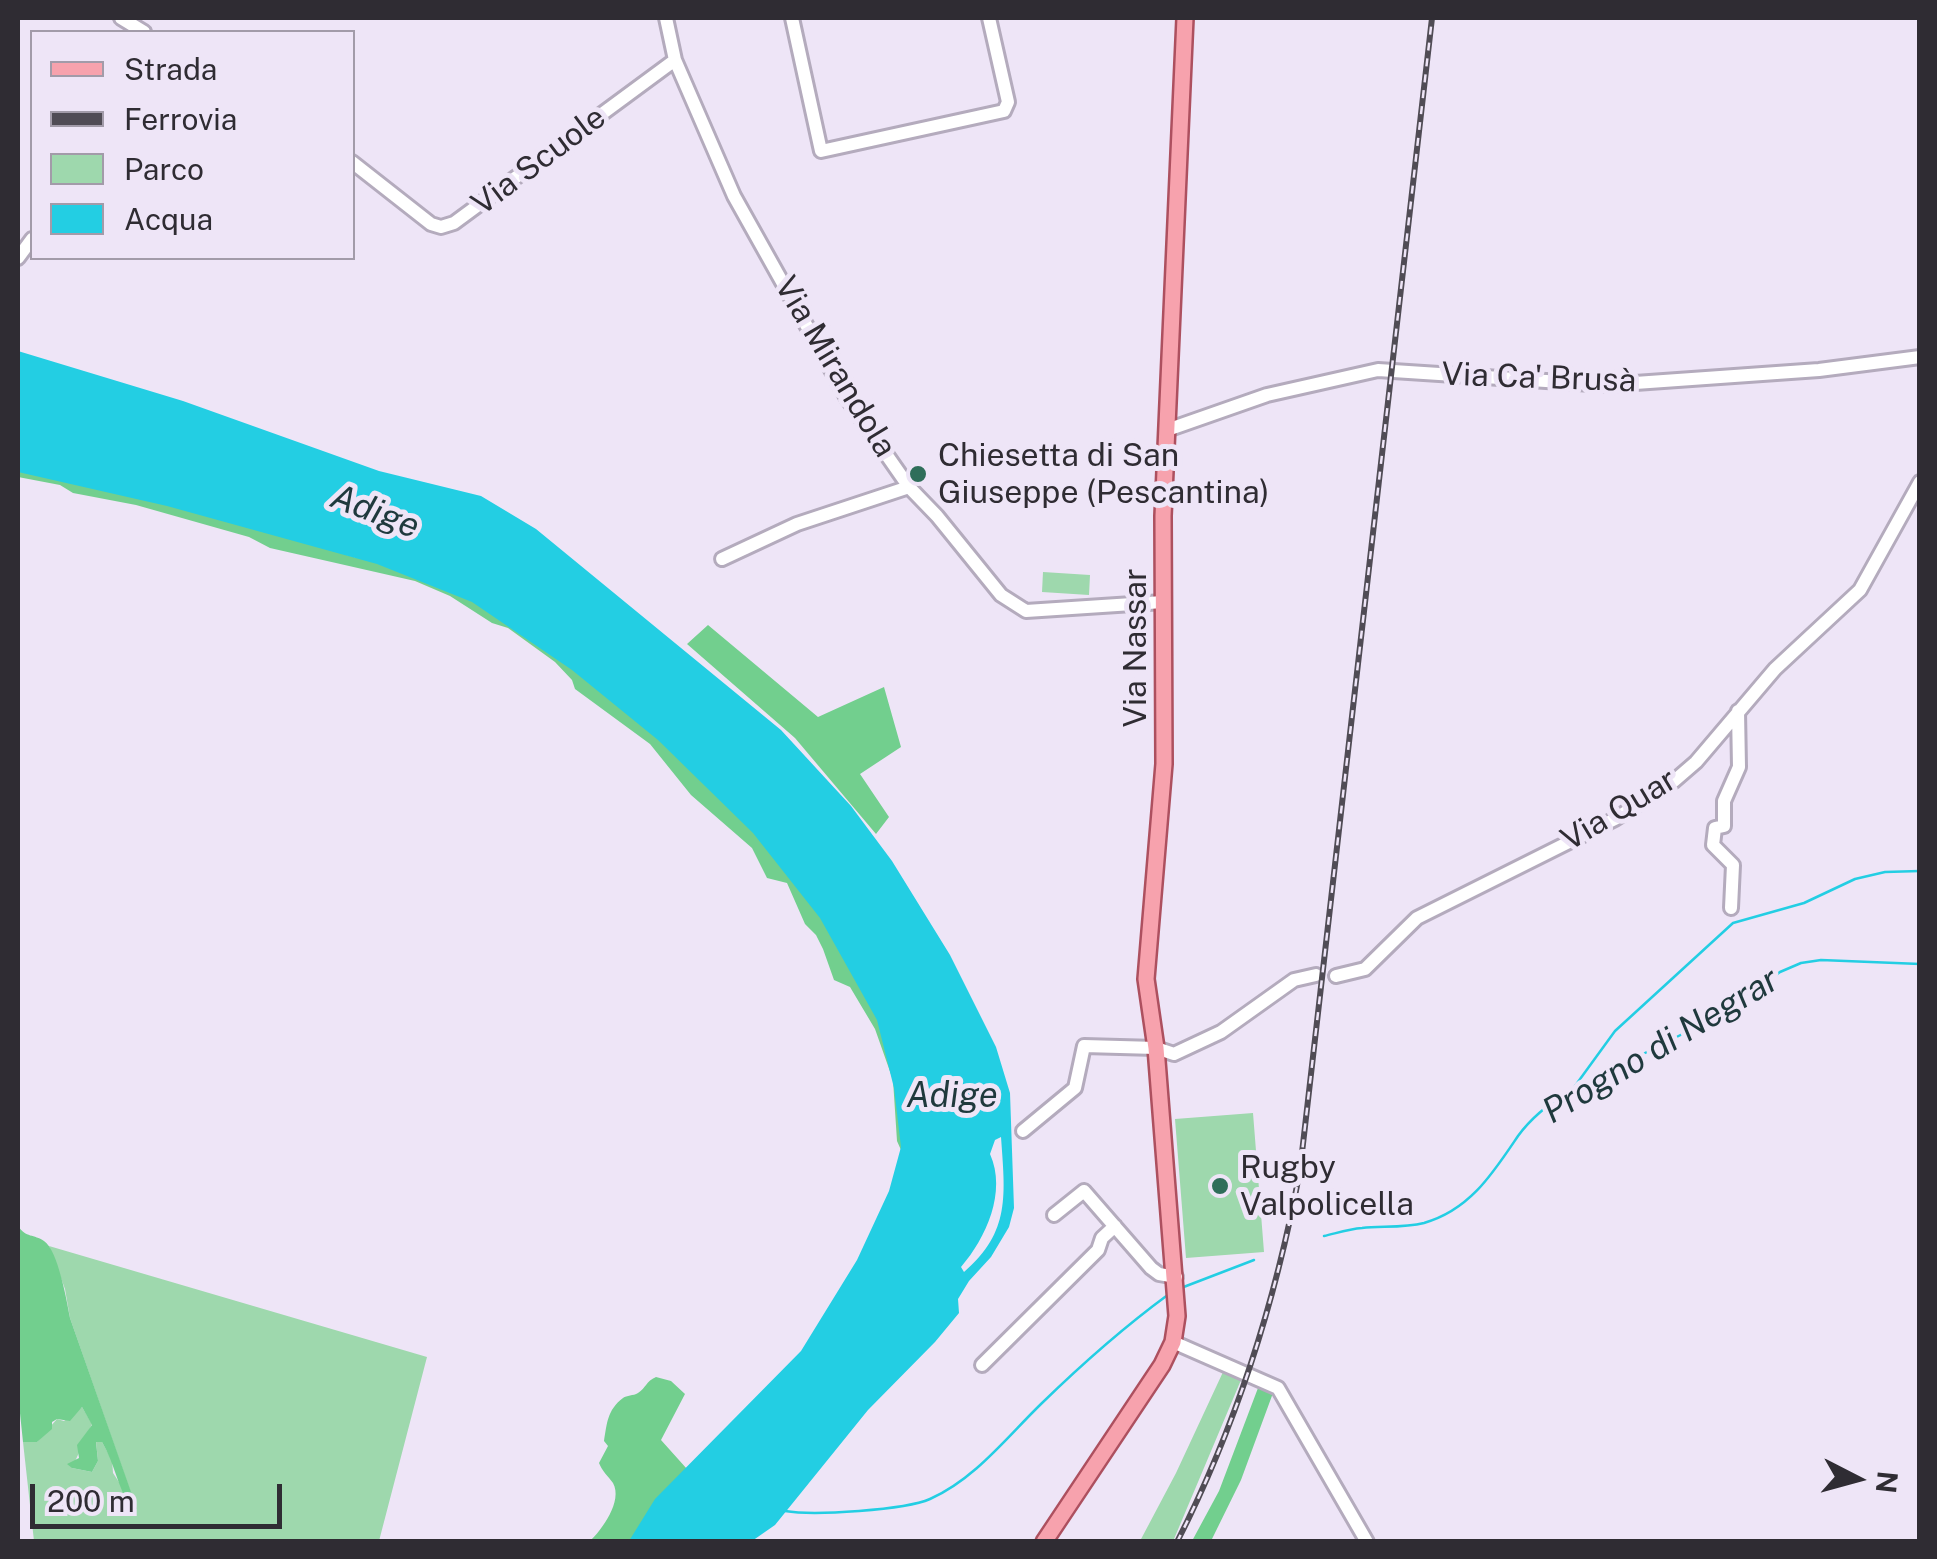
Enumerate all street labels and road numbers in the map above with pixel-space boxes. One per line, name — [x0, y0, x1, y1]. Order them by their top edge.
street label: Via Scuole — [465, 98, 613, 224]
street label: Via Mirandola — [766, 270, 904, 464]
street label: Via Ca' Brusà — [1441, 355, 1637, 401]
street label: Via Nassar — [1117, 568, 1155, 728]
street label: Via Quar — [1554, 761, 1684, 859]

